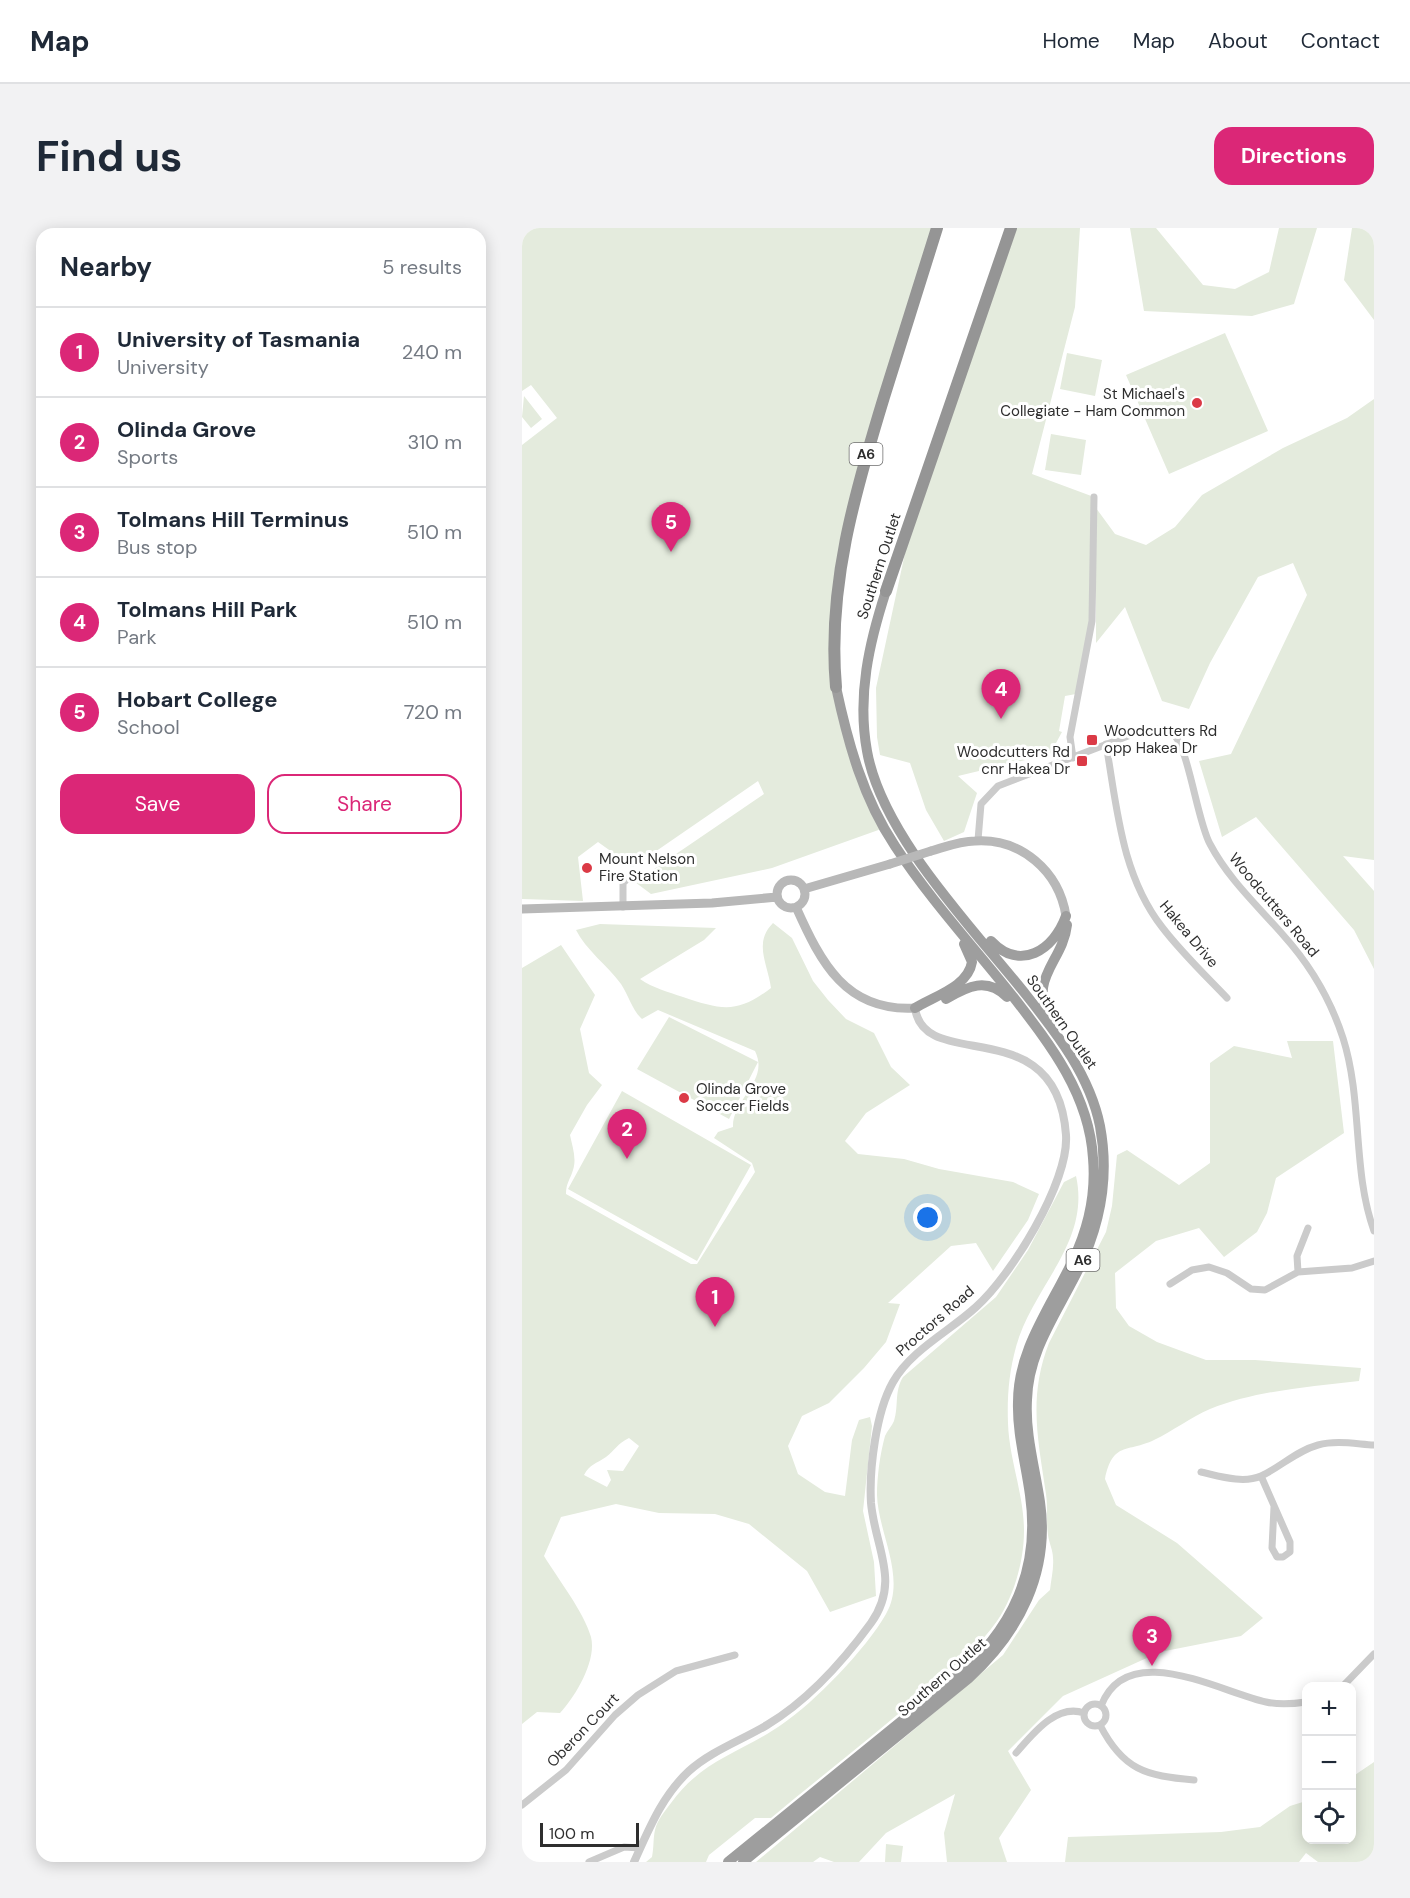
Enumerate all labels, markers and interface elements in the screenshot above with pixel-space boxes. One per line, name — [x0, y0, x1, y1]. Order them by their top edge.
text: Map — [30, 23, 90, 60]
text: Home — [1042, 27, 1100, 55]
text: Map — [1133, 27, 1175, 55]
text: About — [1208, 27, 1268, 55]
text: Contact — [1301, 27, 1380, 55]
button: Directions — [1214, 127, 1374, 185]
text: Find us — [36, 129, 182, 184]
text: Nearby — [60, 250, 152, 284]
text: 5 results — [382, 254, 462, 280]
text: University of Tasmania — [117, 325, 360, 354]
text: 1 — [76, 339, 83, 365]
text: 240 m — [402, 339, 462, 365]
text: University — [117, 354, 209, 380]
place label: St Michael's Collegiate - Ham Common — [1000, 384, 1185, 421]
marker: St Michael's Collegiate - Ham Common — [1190, 396, 1204, 410]
text: Olinda Grove — [117, 415, 256, 444]
text: 2 — [74, 429, 85, 455]
text: 310 m — [407, 429, 462, 455]
road number: A6 — [850, 443, 882, 465]
text: Sports — [117, 444, 178, 470]
pin: 5 — [652, 502, 690, 552]
text: Tolmans Hill Terminus — [117, 505, 349, 534]
street label: Southern Outlet — [852, 510, 906, 622]
text: 3 — [73, 519, 86, 545]
text: 510 m — [407, 519, 462, 545]
text: Bus stop — [117, 534, 197, 560]
text: Tolmans Hill Park — [117, 595, 298, 624]
text: 4 — [73, 609, 86, 635]
text: 510 m — [407, 609, 462, 635]
text: Park — [117, 624, 157, 650]
pin: 4 — [982, 670, 1020, 719]
text: Hobart College — [117, 685, 277, 714]
text: 5 — [73, 699, 86, 725]
text: 720 m — [404, 699, 462, 725]
text: School — [117, 714, 180, 740]
place label: Woodcutters Rd opp Hakea Dr — [1104, 721, 1217, 758]
marker: Woodcutters Rd opp Hakea Dr — [1085, 733, 1099, 747]
place label: Woodcutters Rd cnr Hakea Dr — [957, 742, 1070, 779]
marker: Woodcutters Rd cnr Hakea Dr — [1075, 754, 1089, 768]
button: Save — [60, 774, 255, 834]
button: Share — [267, 774, 462, 834]
place label: Mount Nelson Fire Station — [599, 849, 695, 886]
street label: Woodcutters Road — [1224, 849, 1324, 961]
marker: Mount Nelson Fire Station — [580, 861, 594, 875]
street label: Hakea Drive — [1155, 896, 1223, 972]
street label: Southern Outlet — [1022, 971, 1102, 1073]
place label: Olinda Grove Soccer Fields — [696, 1079, 789, 1116]
marker: Olinda Grove Soccer Fields — [677, 1091, 691, 1105]
pin: 2 — [608, 1110, 646, 1159]
your location — [913, 1203, 942, 1232]
road number: A6 — [1066, 1249, 1100, 1271]
pin: 1 — [696, 1278, 734, 1327]
street label: Proctors Road — [892, 1281, 978, 1361]
pin: 3 — [1132, 1616, 1172, 1666]
street label: Southern Outlet — [894, 1633, 991, 1721]
map controls — [1302, 1682, 1356, 1844]
button: + — [1302, 1682, 1356, 1736]
street label: Oberon Court — [542, 1688, 624, 1771]
button: − — [1302, 1736, 1356, 1790]
button: locate — [1302, 1790, 1356, 1844]
scale bar — [540, 1820, 639, 1848]
text: 100 m — [549, 1823, 594, 1844]

